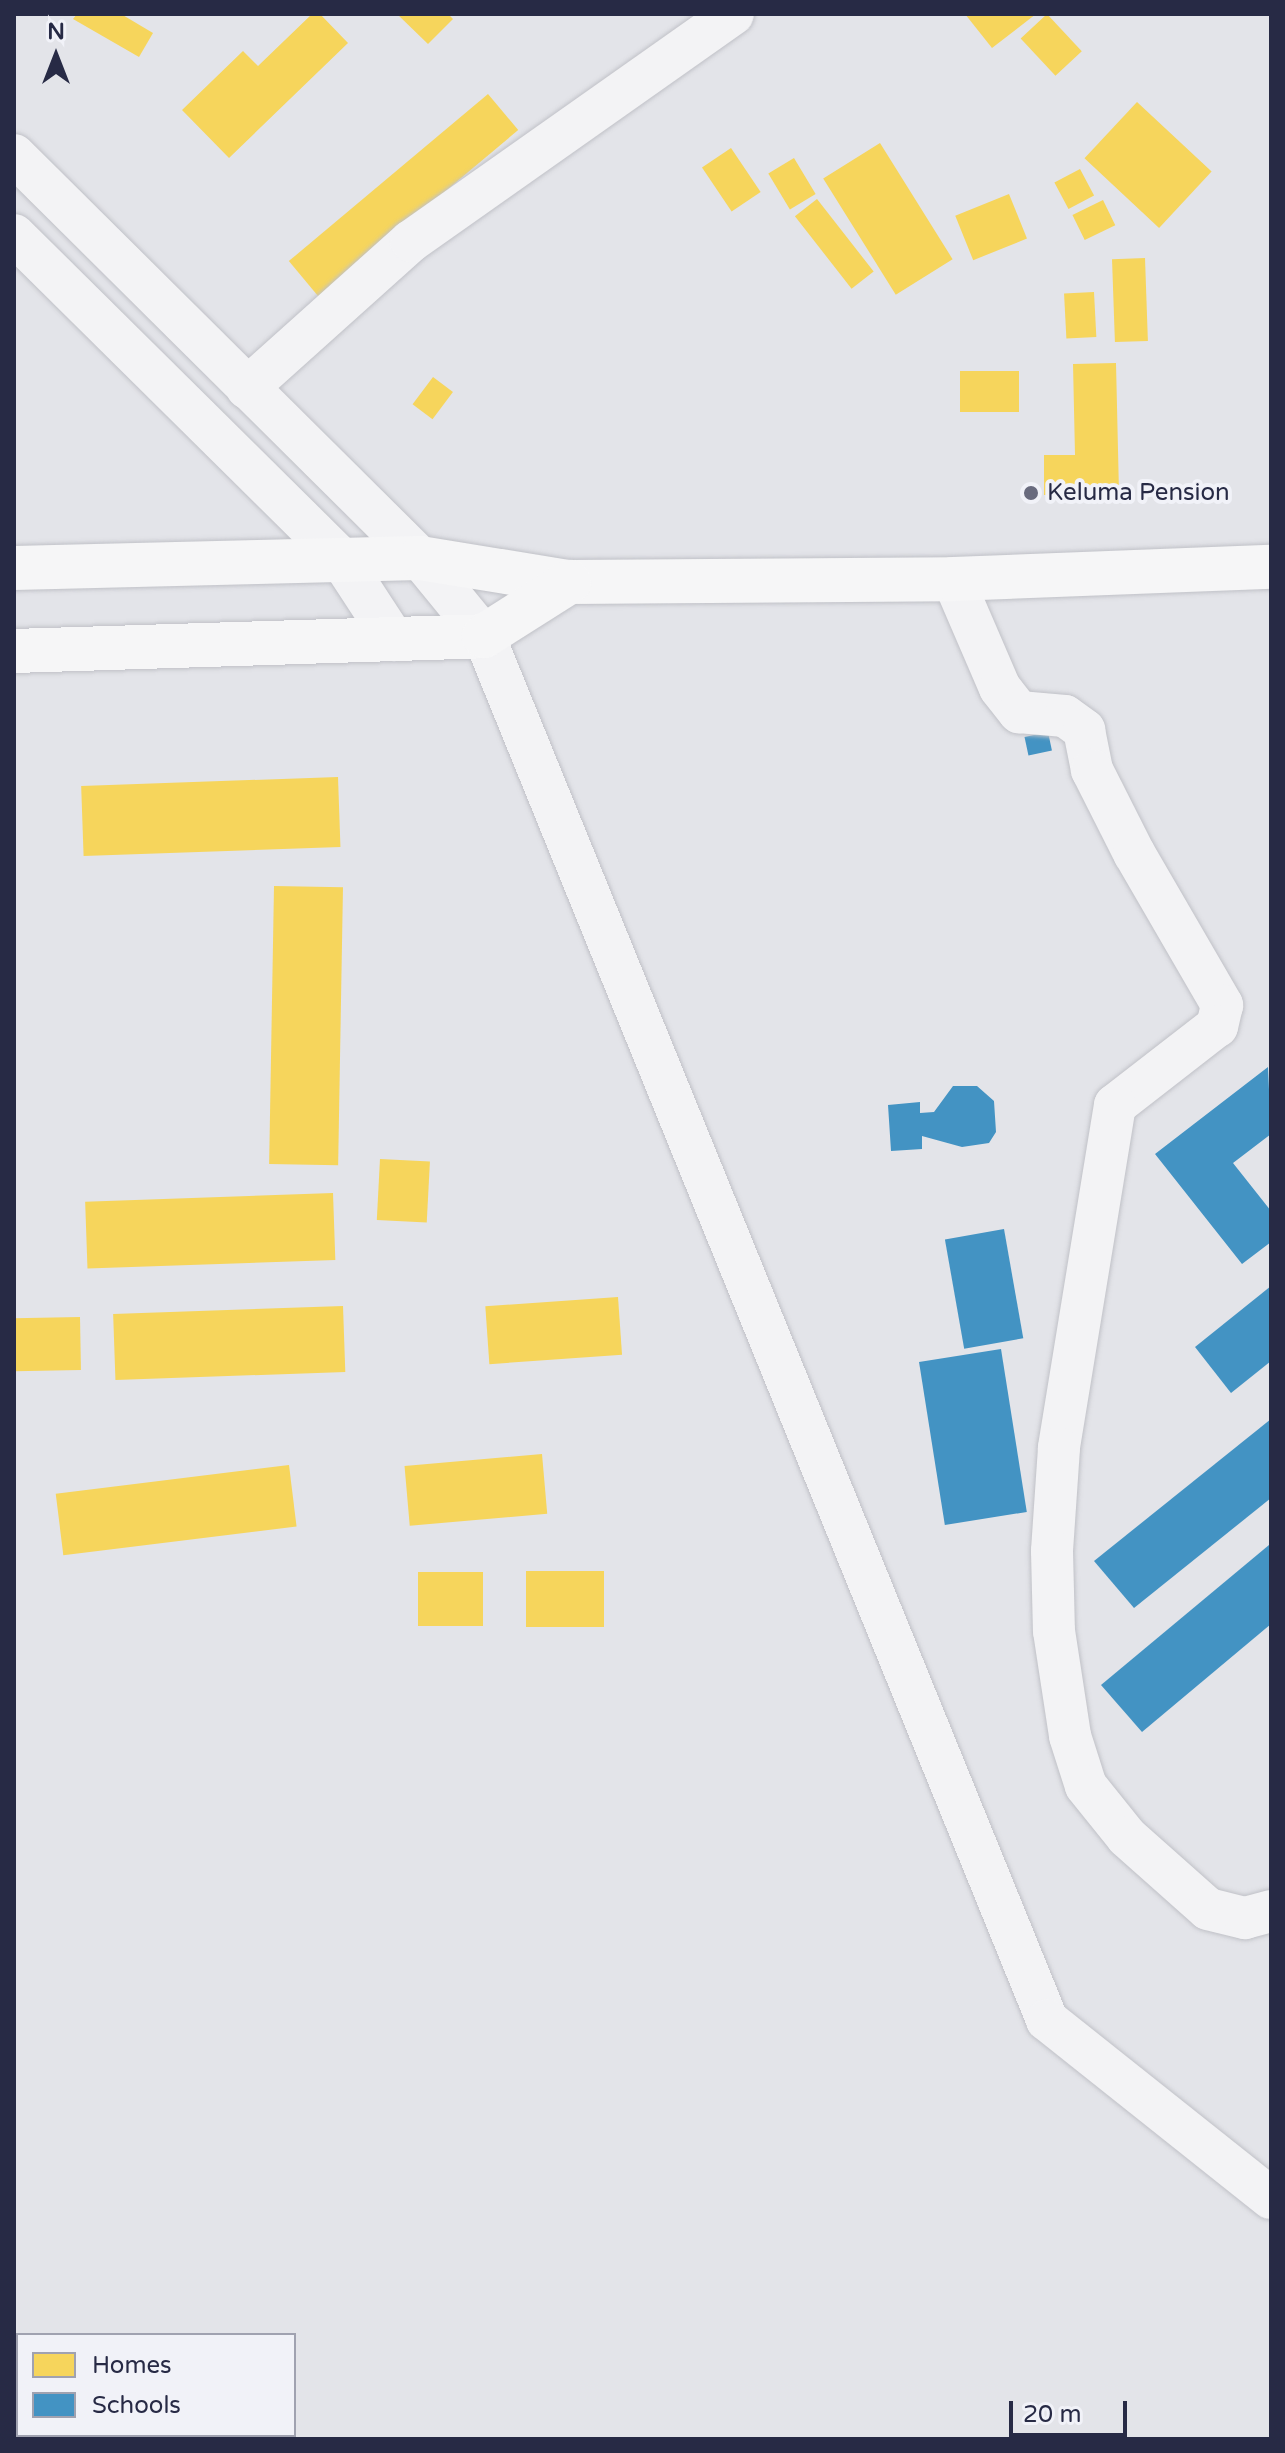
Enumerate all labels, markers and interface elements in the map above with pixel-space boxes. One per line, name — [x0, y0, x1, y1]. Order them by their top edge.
north arrow — [16, 16, 96, 96]
text: N — [47, 19, 65, 45]
place label: Keluma Pension — [1047, 479, 1230, 507]
marker: Keluma Pension — [1022, 484, 1040, 502]
legend — [16, 2333, 296, 2437]
text: Homes — [92, 2351, 172, 2380]
scale bar — [1013, 2385, 1131, 2435]
text: Schools — [92, 2391, 181, 2420]
text: 20 m — [1023, 2400, 1081, 2429]

